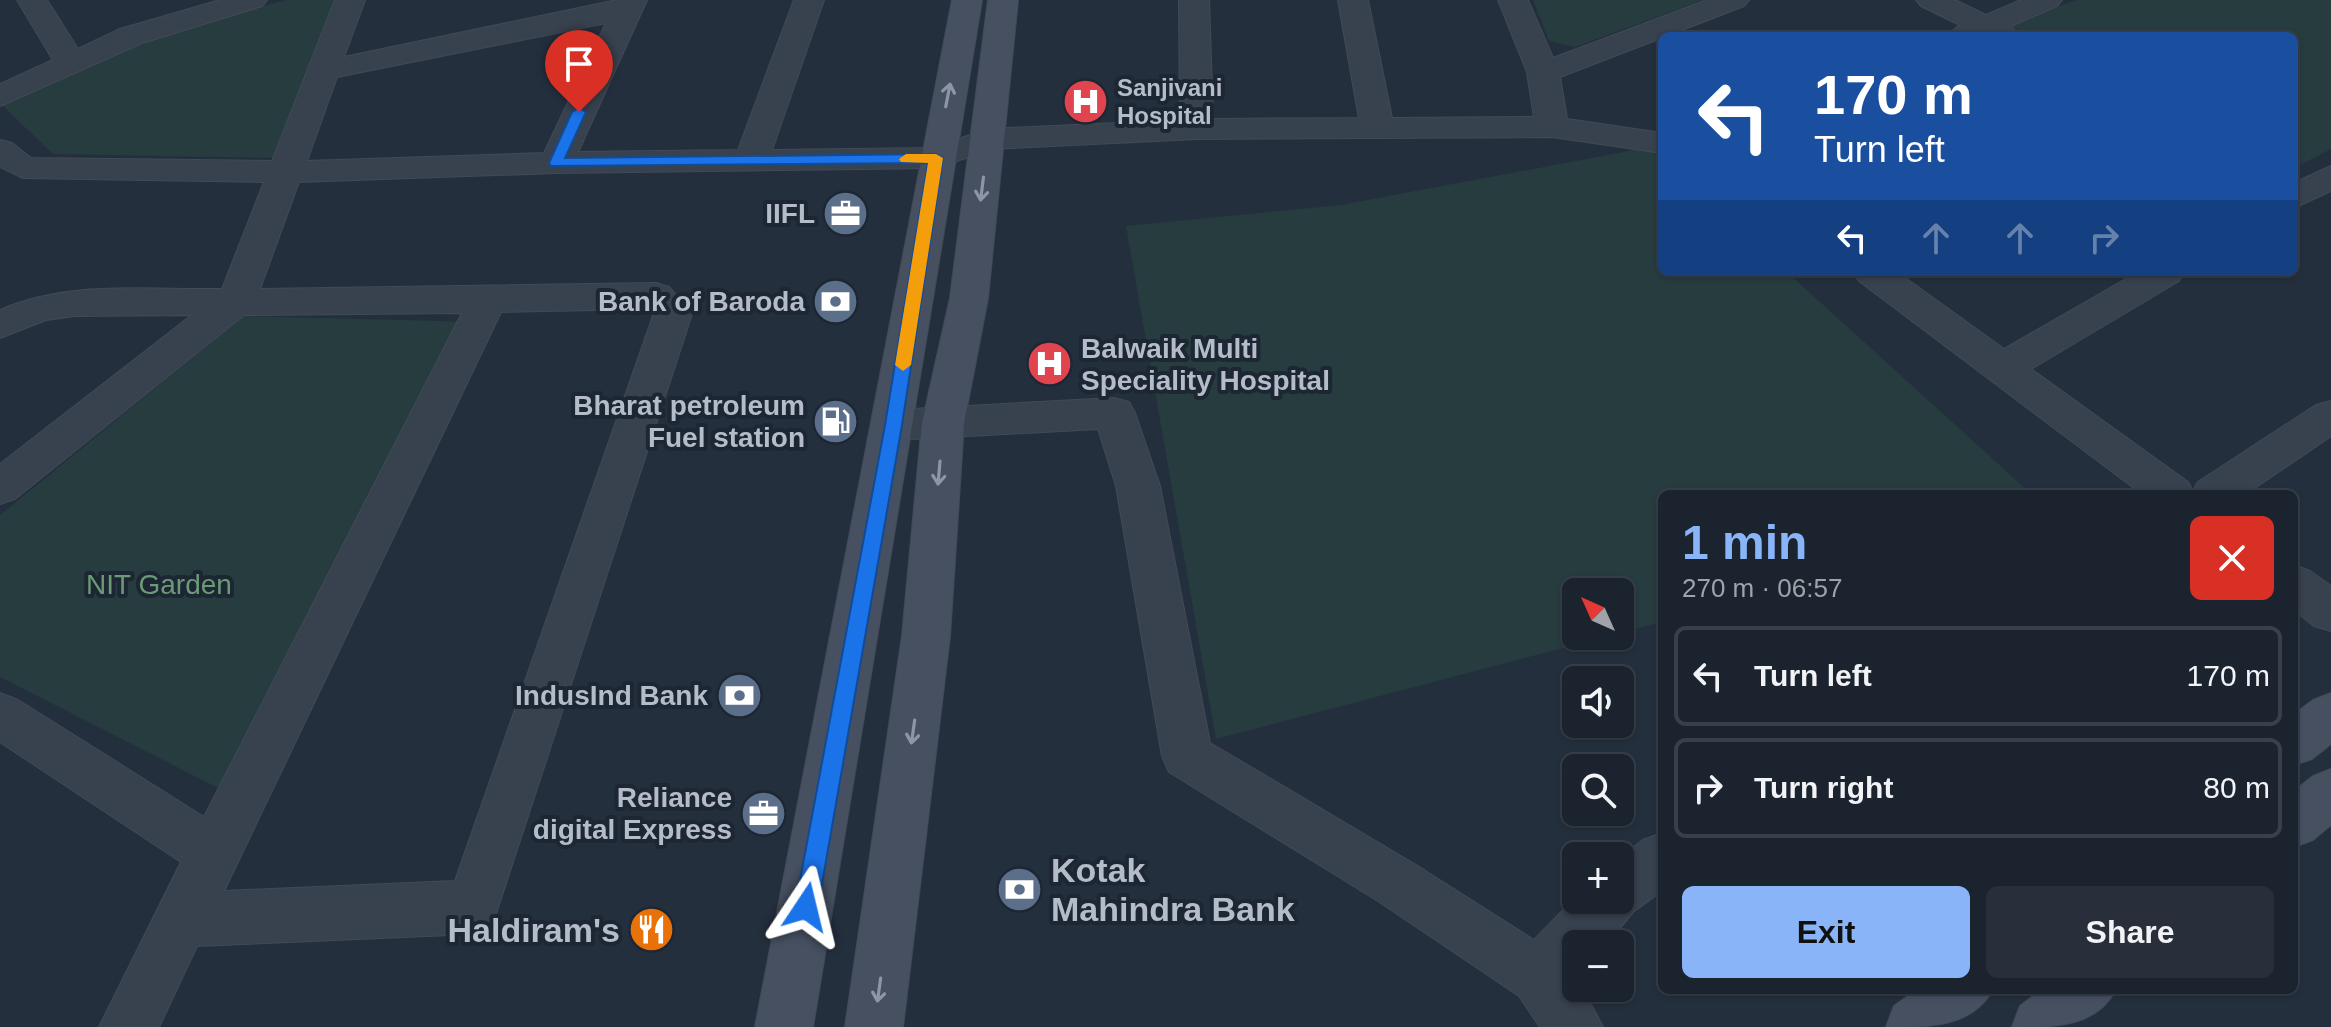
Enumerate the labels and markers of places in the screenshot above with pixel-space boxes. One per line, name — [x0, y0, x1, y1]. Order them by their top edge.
pin — [545, 30, 613, 112]
place label: Sanjivani Hospital — [1117, 74, 1222, 129]
hospital icon: Sanjivani Hospital — [1062, 78, 1110, 126]
office icon: IIFL — [822, 189, 870, 237]
place label: IIFL — [765, 198, 815, 229]
bank icon: Bank of Baroda — [812, 277, 860, 325]
place label: Bank of Baroda — [598, 286, 805, 317]
place label: Balwaik Multi Speciality Hospital — [1081, 333, 1330, 396]
hospital icon: Balwaik Multi Speciality Hospital — [1026, 340, 1074, 388]
place label: Bharat petroleum Fuel station — [573, 390, 805, 453]
fuel station icon: Bharat petroleum Fuel station — [812, 397, 860, 445]
bank icon: IndusInd Bank — [715, 671, 763, 719]
place label: IndusInd Bank — [515, 680, 708, 711]
place label: Reliance digital Express — [533, 782, 732, 845]
office icon: Reliance digital Express — [739, 789, 787, 837]
place label: Kotak Mahindra Bank — [1051, 851, 1295, 928]
bank icon: Kotak Mahindra Bank — [996, 866, 1044, 914]
restaurant icon: Haldiram's — [627, 906, 675, 954]
place label: Haldiram's — [448, 911, 620, 949]

